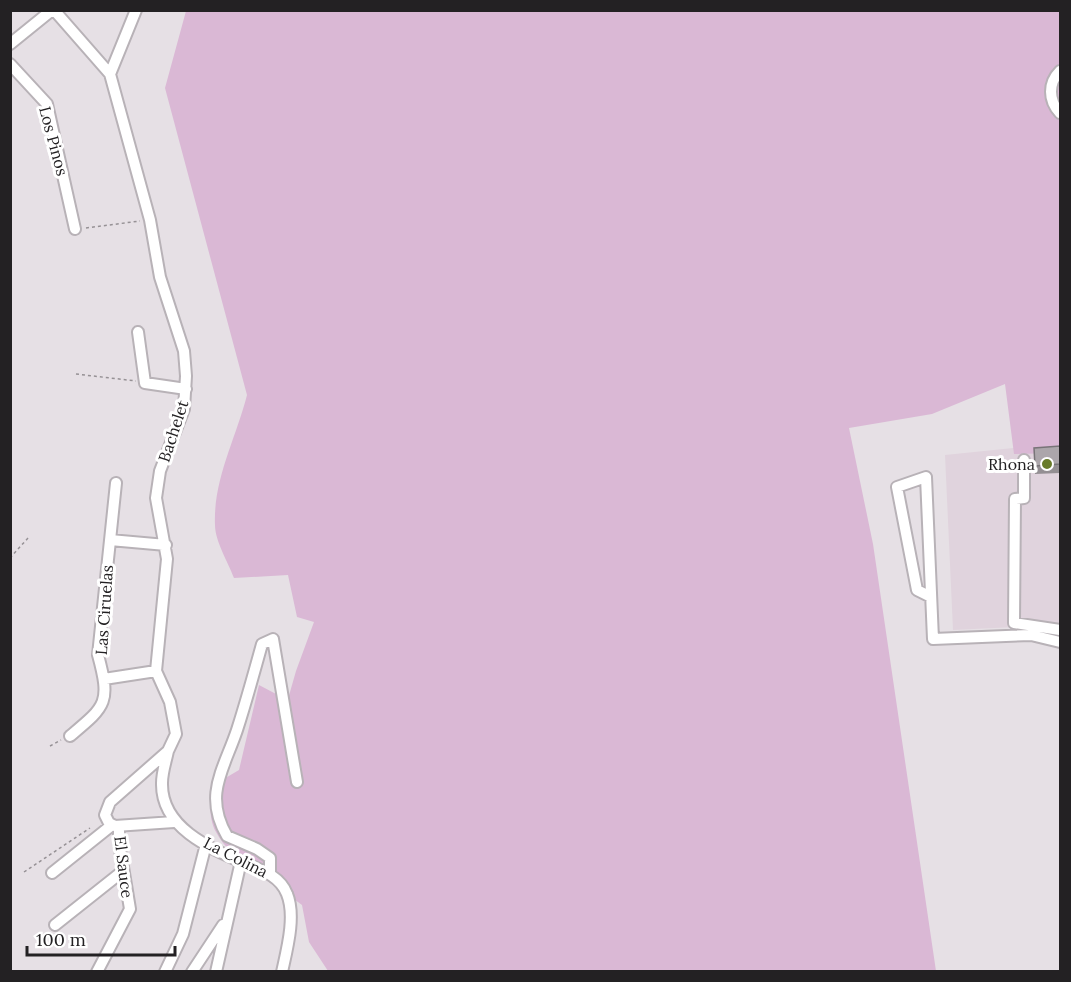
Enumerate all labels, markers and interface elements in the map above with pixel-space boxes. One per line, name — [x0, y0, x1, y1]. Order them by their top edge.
street label: Los Pinos — [35, 104, 73, 178]
street label: Bachelet — [154, 397, 193, 465]
place label: Rhona — [988, 454, 1035, 474]
marker: Rhona — [1040, 457, 1054, 471]
street label: Las Ciruelas — [91, 564, 117, 656]
street label: La Colina — [201, 832, 271, 882]
street label: El Sauce — [110, 835, 138, 900]
scale bar — [27, 919, 176, 957]
text: 100 m — [36, 928, 86, 951]

